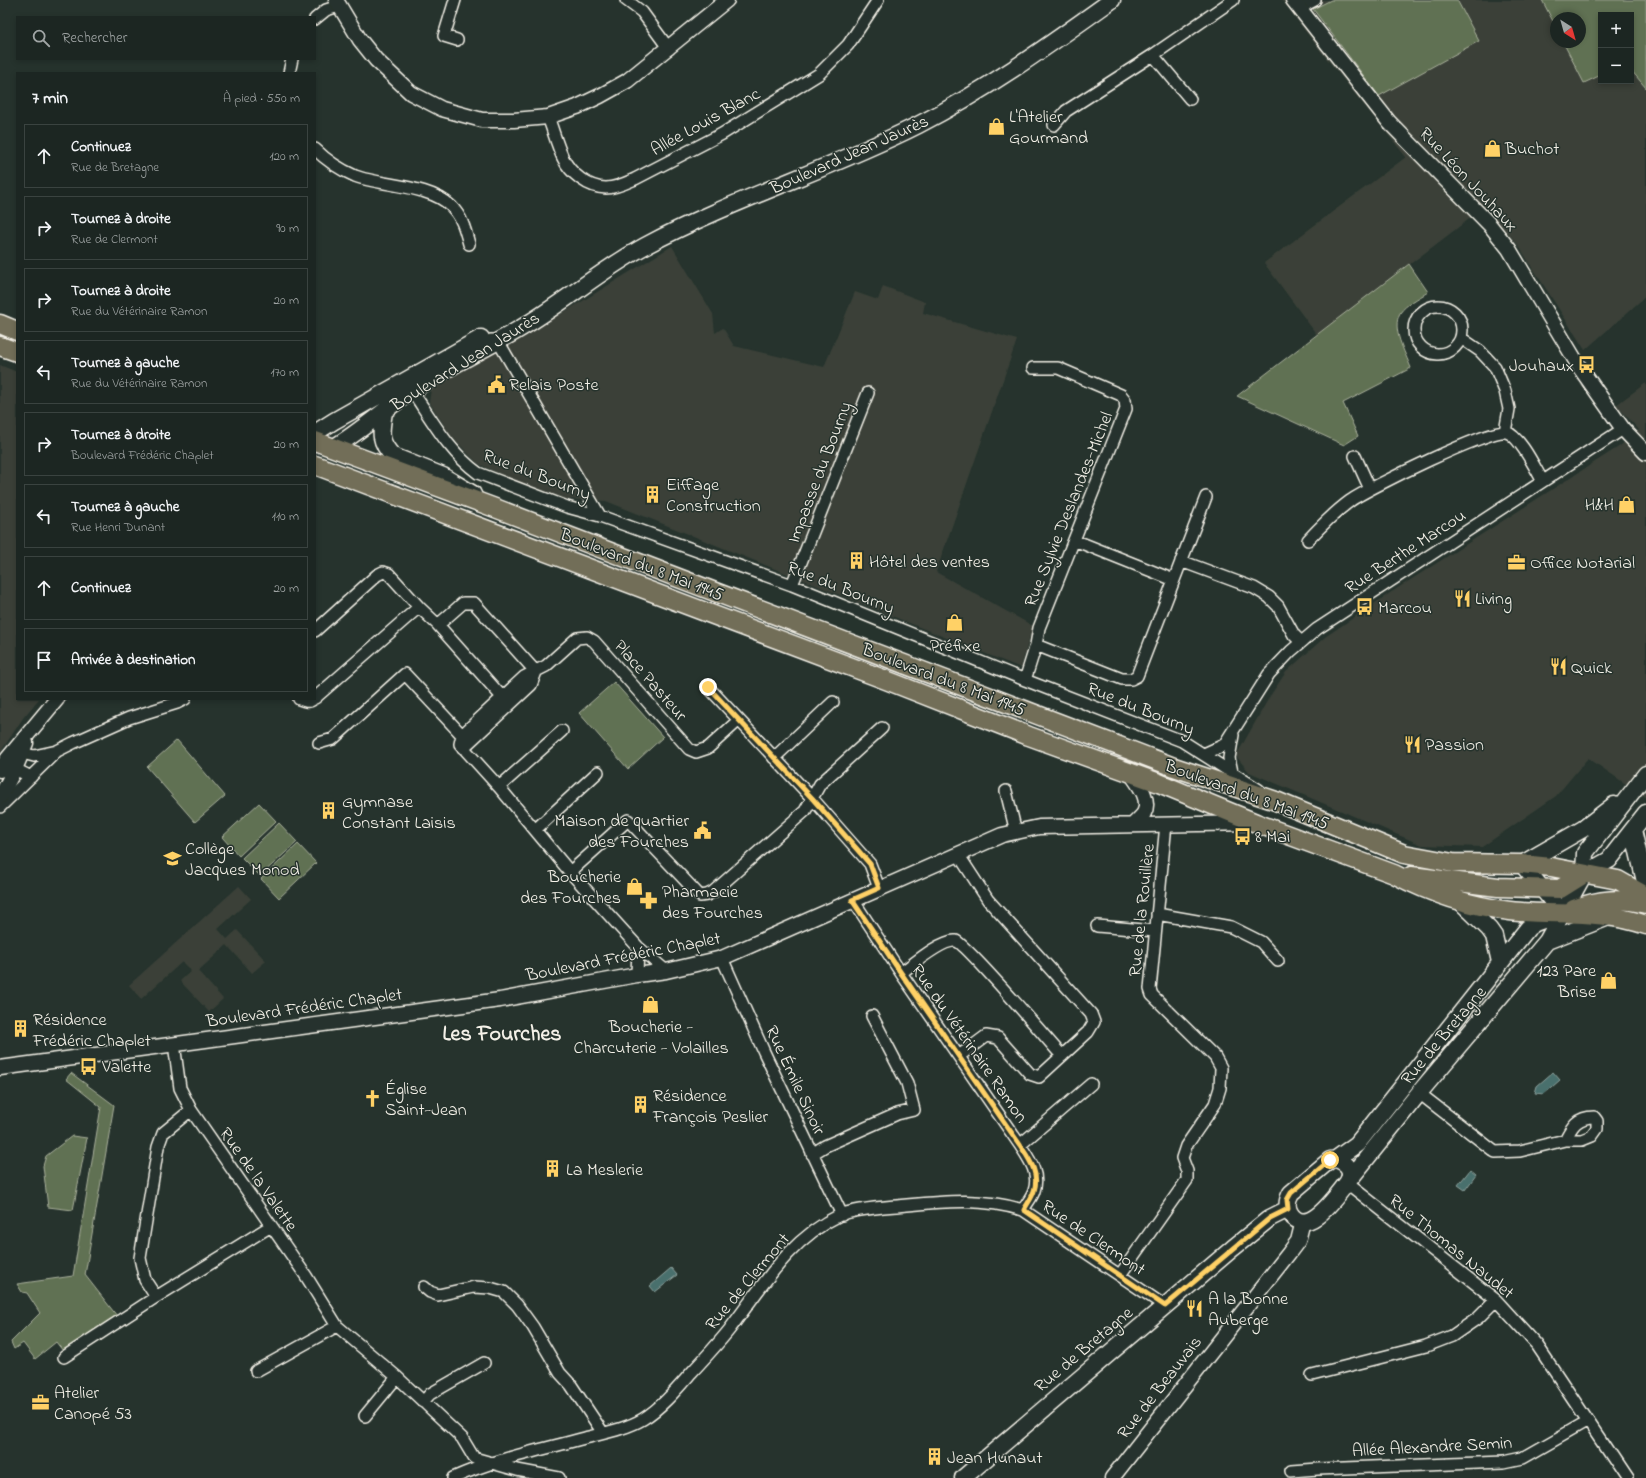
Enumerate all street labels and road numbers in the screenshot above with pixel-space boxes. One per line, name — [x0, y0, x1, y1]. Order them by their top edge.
street label: Allée Louis Blanc — [646, 82, 765, 164]
street label: Boulevard Jean Jaurès — [765, 109, 933, 203]
street label: Rue Léon Jouhaux — [1412, 122, 1523, 239]
street label: Boulevard Jean Jaurès — [386, 306, 546, 420]
street label: Impasse du Bourny — [782, 398, 860, 547]
street label: Rue Sylvie Deslandes-Michel — [1019, 408, 1121, 611]
street label: Rue du Bourny — [479, 443, 594, 508]
street label: Rue Berthe Marcou — [1341, 504, 1472, 602]
street label: Boulevard du 8 Mai 1945 — [555, 522, 727, 609]
street label: Rue du Bourny — [783, 555, 898, 622]
street label: Place Pasteur — [607, 635, 693, 728]
street label: Boulevard du 8 Mai 1945 — [857, 637, 1029, 724]
street label: Rue du Bourny — [1083, 676, 1198, 743]
street label: Boulevard du 8 Mai 1945 — [1160, 754, 1332, 838]
street label: Rue de la Rouillère — [1123, 842, 1163, 978]
street label: Boulevard Frédéric Chaplet — [523, 926, 723, 990]
street label: Rue du Vétérinaire Ramon — [904, 959, 1033, 1129]
street label: Rue de Bretagne — [1395, 980, 1495, 1092]
street label: Boulevard Frédéric Chaplet — [204, 982, 404, 1036]
street label: Rue Émile Sinoir — [757, 1022, 831, 1140]
street label: Rue de la Valette — [212, 1123, 304, 1238]
street label: Rue Thomas Naudet — [1382, 1189, 1519, 1306]
street label: Rue de Clermont — [1036, 1194, 1150, 1283]
street label: Rue de Clermont — [700, 1228, 797, 1337]
street label: Rue de Bretagne — [1029, 1301, 1141, 1400]
street label: Rue de Beauvais — [1112, 1331, 1209, 1445]
street label: Allée Alexandre Semin — [1351, 1431, 1513, 1465]

